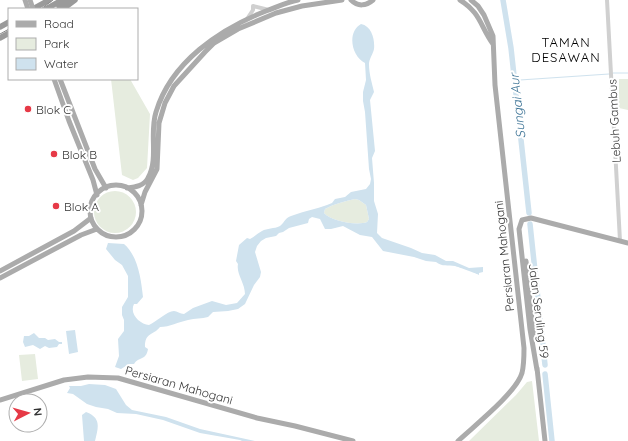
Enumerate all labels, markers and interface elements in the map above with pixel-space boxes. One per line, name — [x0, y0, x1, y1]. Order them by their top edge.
legend — [8, 8, 138, 80]
text: Road — [44, 16, 74, 31]
district label: TAMAN DESAWAN — [531, 34, 601, 65]
text: Park — [44, 36, 69, 51]
text: Water — [44, 56, 79, 71]
water label: Sungai Aur — [505, 71, 528, 139]
street label: Lebuh Gambus — [604, 78, 624, 163]
place label: Blok C — [36, 102, 71, 117]
marker: Blok C — [23, 104, 33, 114]
place label: Blok B — [62, 147, 97, 162]
marker: Blok B — [49, 149, 59, 159]
place label: Blok A — [64, 199, 99, 214]
street label: Persiaran Mahogani — [491, 200, 517, 312]
marker: Blok A — [51, 201, 61, 211]
street label: Jalan Seruling 59 — [526, 263, 552, 360]
street label: Persiaran Mahogani — [123, 362, 235, 408]
north arrow — [8, 393, 48, 433]
text: N — [31, 407, 45, 417]

